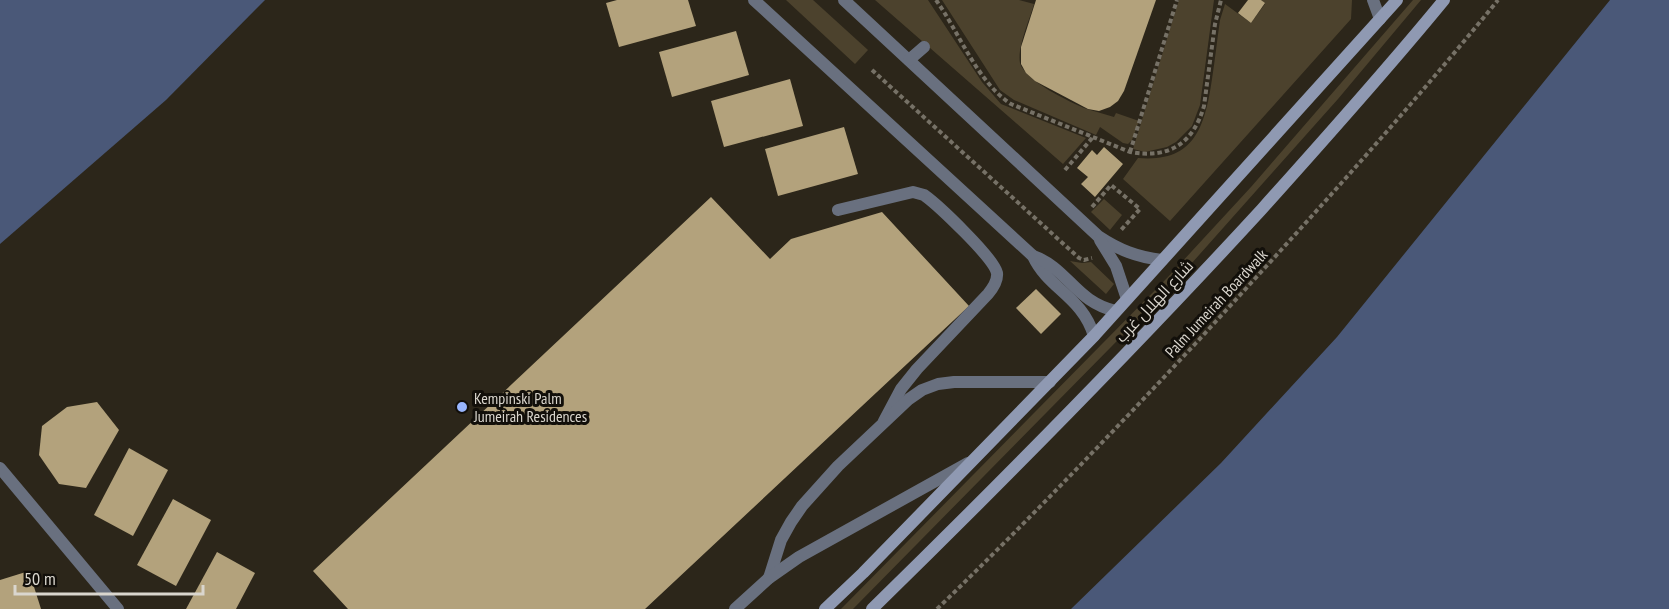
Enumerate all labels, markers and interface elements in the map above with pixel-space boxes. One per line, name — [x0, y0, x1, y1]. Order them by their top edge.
street label: Palm Jumeirah Boardwalk — [1161, 244, 1272, 361]
street label: شارع الهلال غرب — [1111, 256, 1199, 348]
place label: Kempinski Palm Jumeirah Residences — [473, 388, 587, 426]
marker: Kempinski Palm Jumeirah Residences — [455, 400, 469, 414]
scale bar — [15, 558, 202, 596]
text: 50 m — [24, 567, 56, 590]

